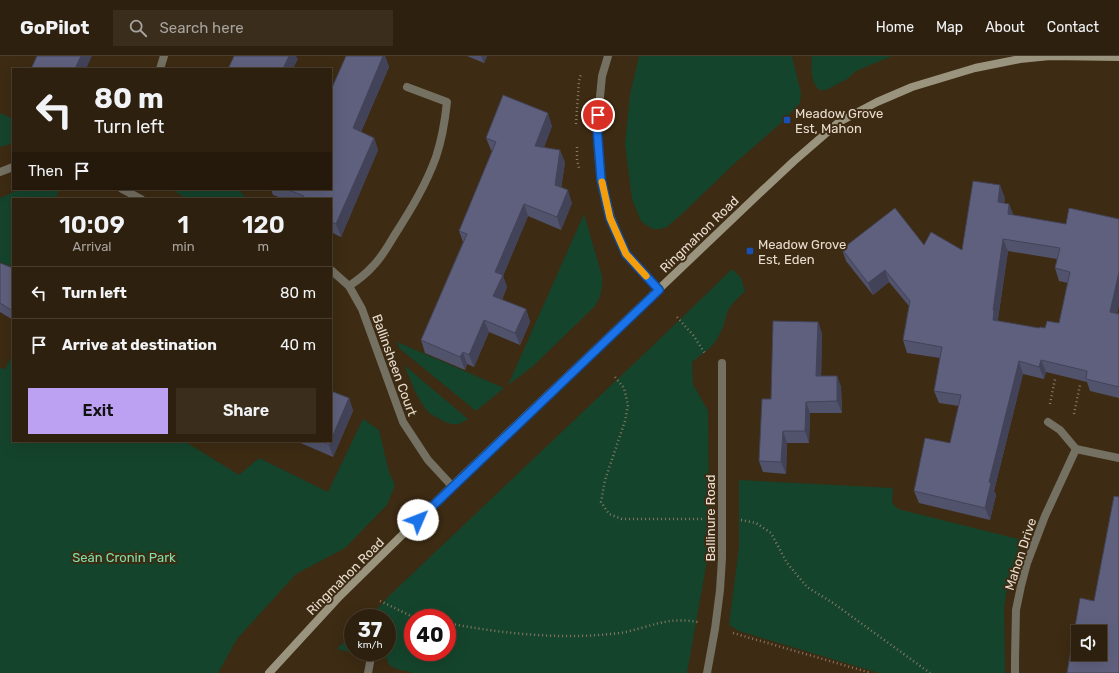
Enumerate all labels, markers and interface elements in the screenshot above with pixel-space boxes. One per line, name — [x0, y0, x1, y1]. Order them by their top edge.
search box — [113, 10, 393, 46]
text: GoPilot — [20, 16, 89, 39]
icon: search — [127, 17, 149, 39]
text: Search here — [159, 19, 244, 37]
text: Home — [876, 19, 914, 36]
text: Map — [936, 19, 963, 36]
text: About — [985, 19, 1025, 36]
text: Contact — [1047, 19, 1099, 36]
text: 80 m — [94, 82, 164, 115]
icon: left — [28, 84, 80, 136]
pin — [581, 98, 615, 132]
icon: arrive — [587, 104, 609, 126]
place label: Meadow Grove Est, Mahon — [795, 106, 883, 136]
marker: Meadow Grove Est, Mahon — [782, 115, 792, 125]
text: Turn left — [94, 116, 164, 138]
icon: arrive — [71, 160, 93, 182]
text: Then — [28, 162, 63, 180]
street label: Ringmahon Road — [657, 193, 742, 276]
text: 10:09 — [59, 211, 125, 239]
text: 1 — [178, 211, 189, 239]
text: 120 — [242, 211, 285, 239]
place label: Meadow Grove Est, Eden — [758, 237, 846, 267]
text: Arrival — [73, 239, 112, 254]
text: min — [172, 239, 195, 254]
text: m — [258, 239, 269, 254]
marker: Meadow Grove Est, Eden — [745, 246, 755, 256]
icon: left — [28, 282, 50, 304]
text: Turn left — [62, 284, 127, 302]
text: 80 m — [280, 284, 316, 302]
street label: Ballinsheen Court — [369, 312, 420, 418]
icon: arrive — [28, 334, 50, 356]
text: Arrive at destination — [62, 336, 217, 354]
text: 40 m — [280, 336, 316, 354]
button: Exit — [28, 388, 168, 434]
button: Share — [176, 388, 316, 434]
street label: Ballinure Road — [703, 474, 718, 562]
position arrow — [397, 499, 439, 541]
street label: Mahon Drive — [1002, 516, 1039, 592]
street label: Ringmahon Road — [304, 535, 388, 619]
park label: Seán Cronin Park — [72, 550, 176, 565]
speed limit sign: 40 — [404, 609, 456, 661]
text: 37 — [358, 618, 382, 642]
map controls — [1071, 625, 1107, 661]
button: sound — [1071, 625, 1107, 661]
text: km/h — [358, 639, 382, 651]

